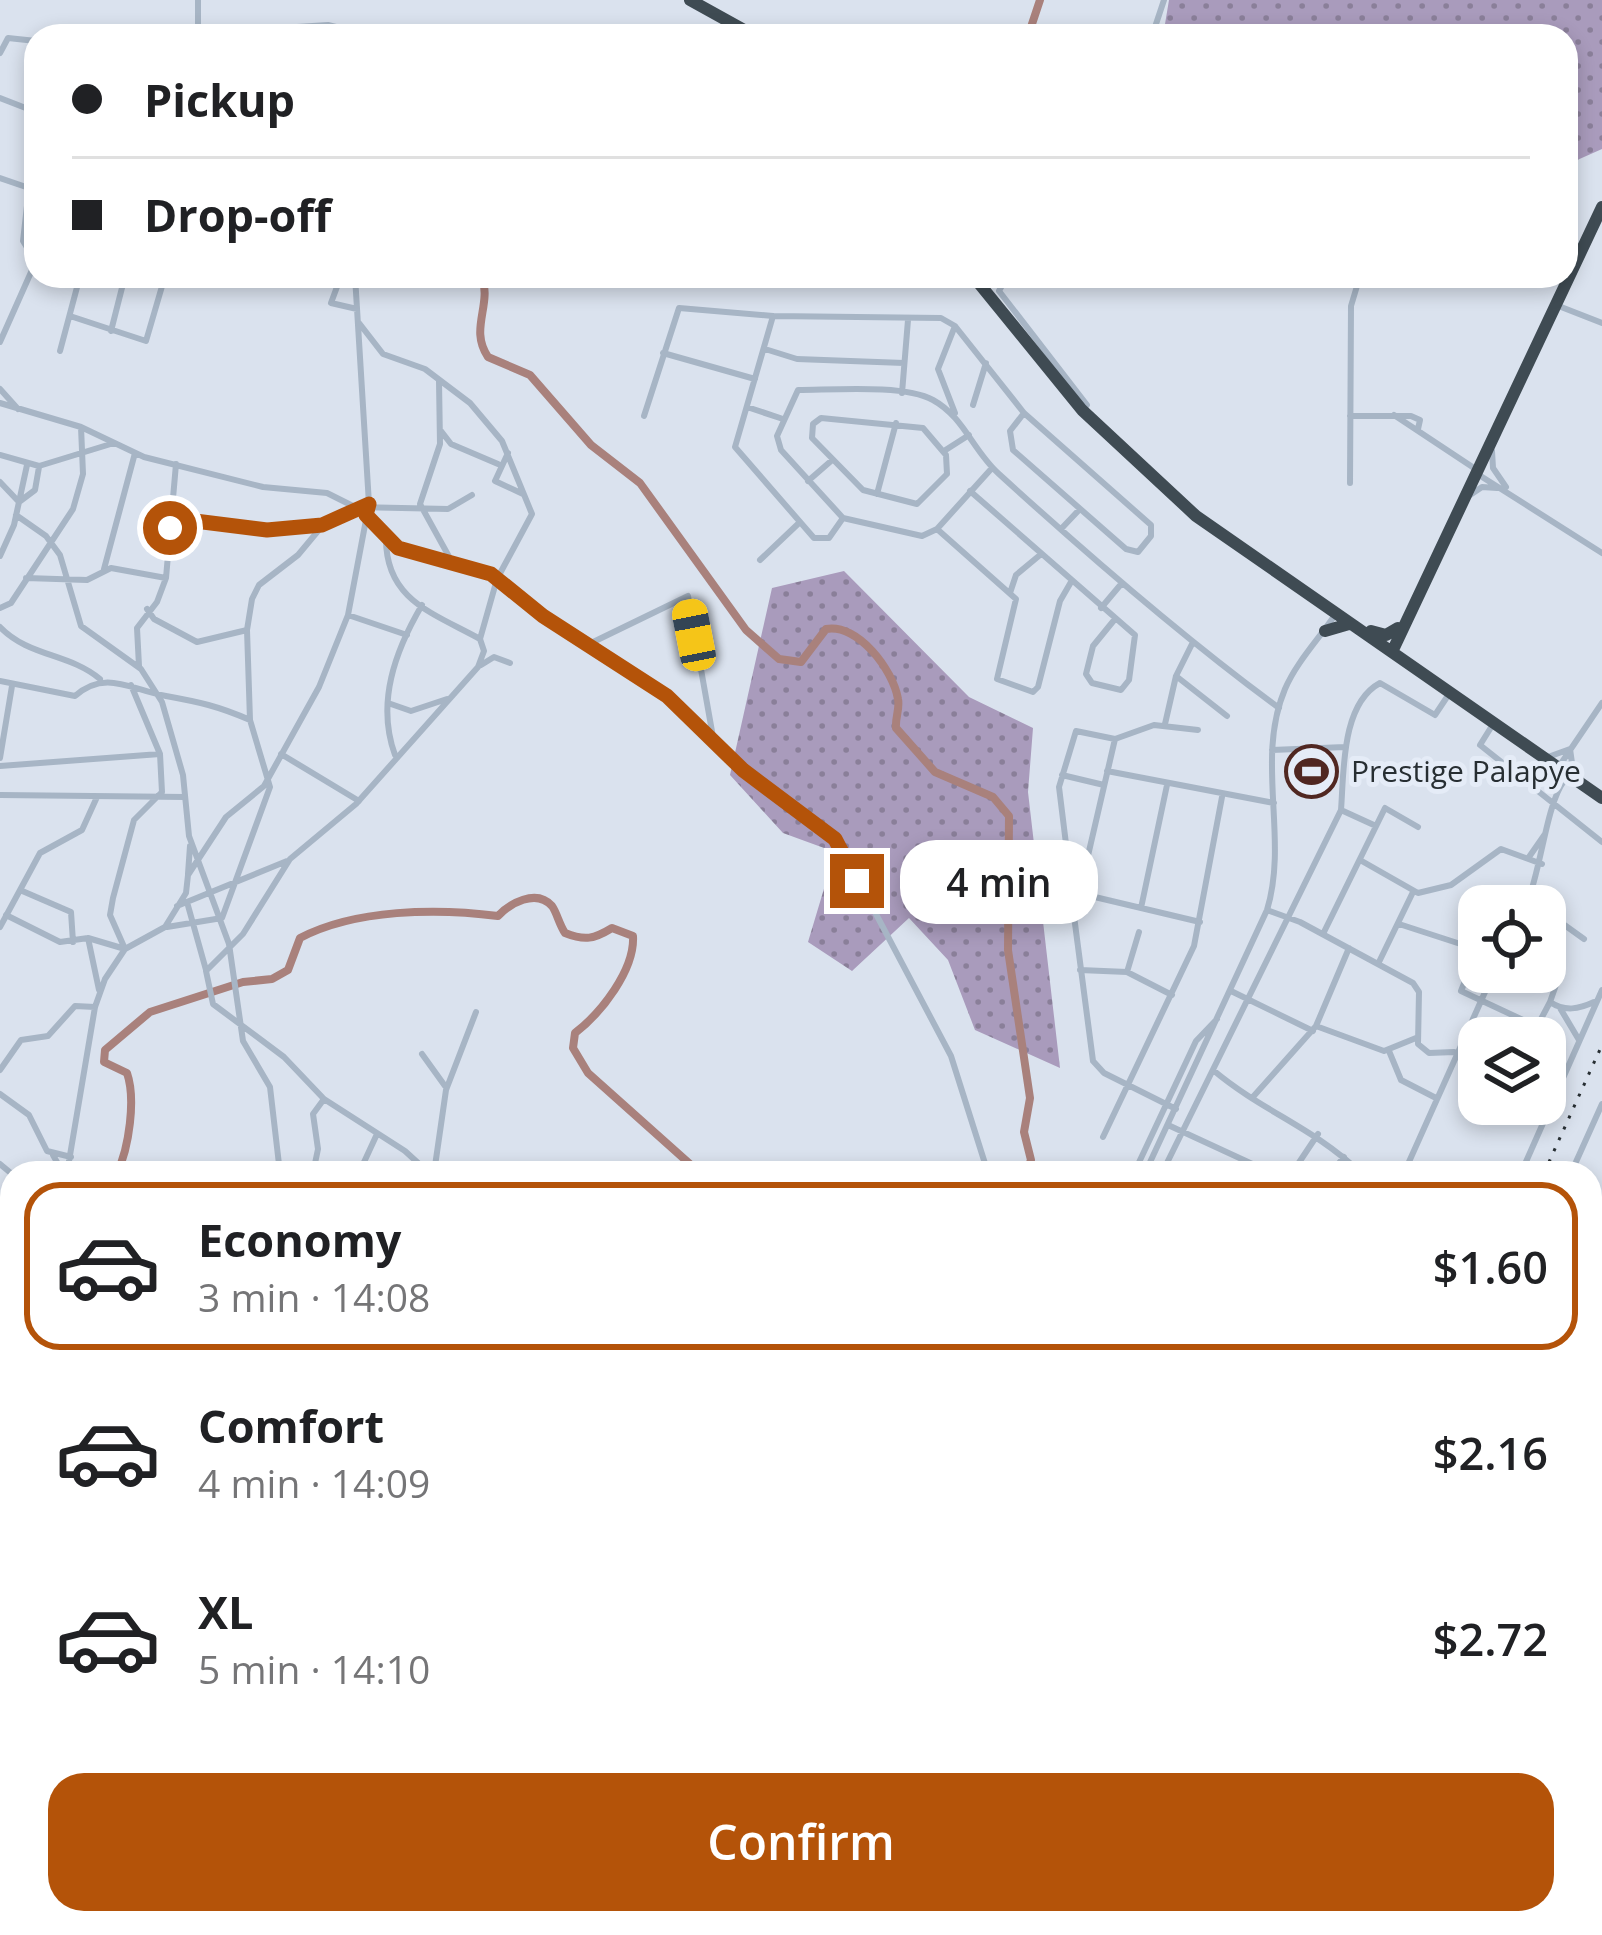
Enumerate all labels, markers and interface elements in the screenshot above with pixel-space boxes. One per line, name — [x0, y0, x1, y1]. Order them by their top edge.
text: Pickup — [144, 69, 295, 130]
text: Drop-off — [144, 184, 331, 245]
route start — [143, 501, 197, 555]
car — [669, 596, 719, 674]
sports icon: Prestige Palapye — [1284, 744, 1340, 800]
place label: Prestige Palapye — [1351, 750, 1581, 791]
callout: 4 min — [899, 839, 1097, 923]
route end — [830, 854, 884, 908]
text: 4 min — [946, 855, 1052, 908]
map controls — [1458, 885, 1566, 1125]
button: locate — [1458, 885, 1566, 993]
button: layers — [1458, 1017, 1566, 1125]
text: Economy — [198, 1209, 401, 1270]
icon: car — [54, 1212, 162, 1320]
text: $1.60 — [1433, 1236, 1548, 1297]
text: 3 min · 14:08 — [198, 1270, 430, 1323]
text: Comfort — [198, 1395, 384, 1456]
icon: car — [54, 1398, 162, 1506]
text: $2.16 — [1433, 1422, 1548, 1483]
text: 4 min · 14:09 — [198, 1456, 430, 1509]
text: XL — [198, 1581, 253, 1642]
icon: car — [54, 1584, 162, 1692]
text: $2.72 — [1433, 1608, 1548, 1669]
text: 5 min · 14:10 — [198, 1642, 430, 1695]
button: Confirm — [48, 1773, 1554, 1911]

